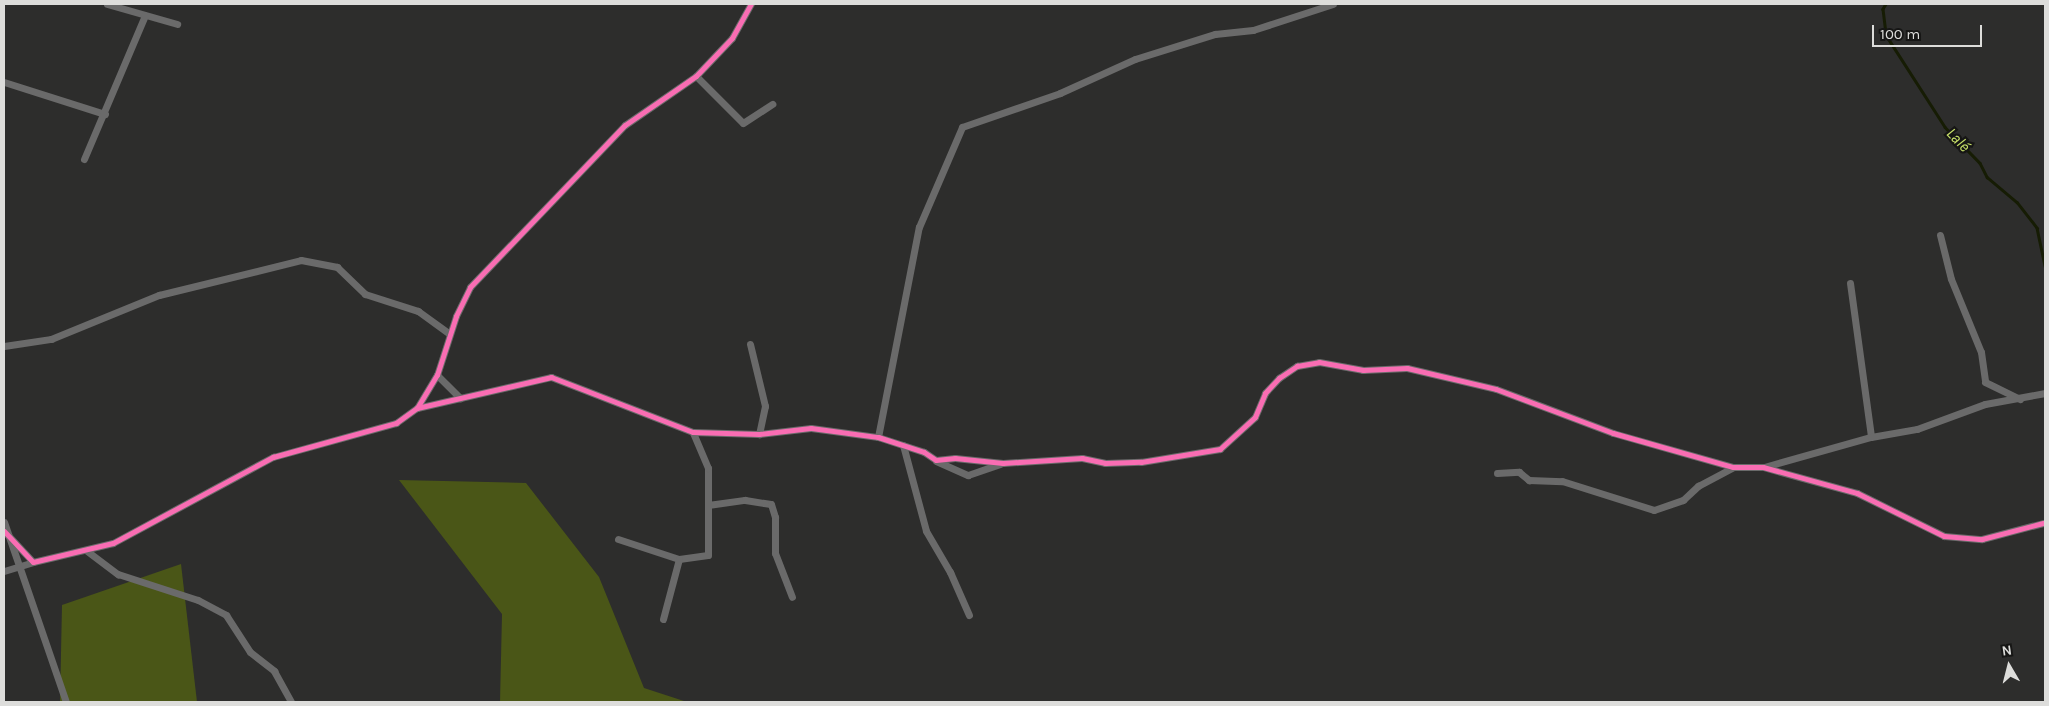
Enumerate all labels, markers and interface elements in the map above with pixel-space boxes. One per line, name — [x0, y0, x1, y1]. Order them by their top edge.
scale bar — [1874, 15, 1984, 47]
text: 100 m — [1880, 25, 1920, 43]
water label: Lalé — [1942, 124, 1974, 156]
north arrow — [1984, 641, 2034, 691]
text: N — [2001, 642, 2013, 660]

